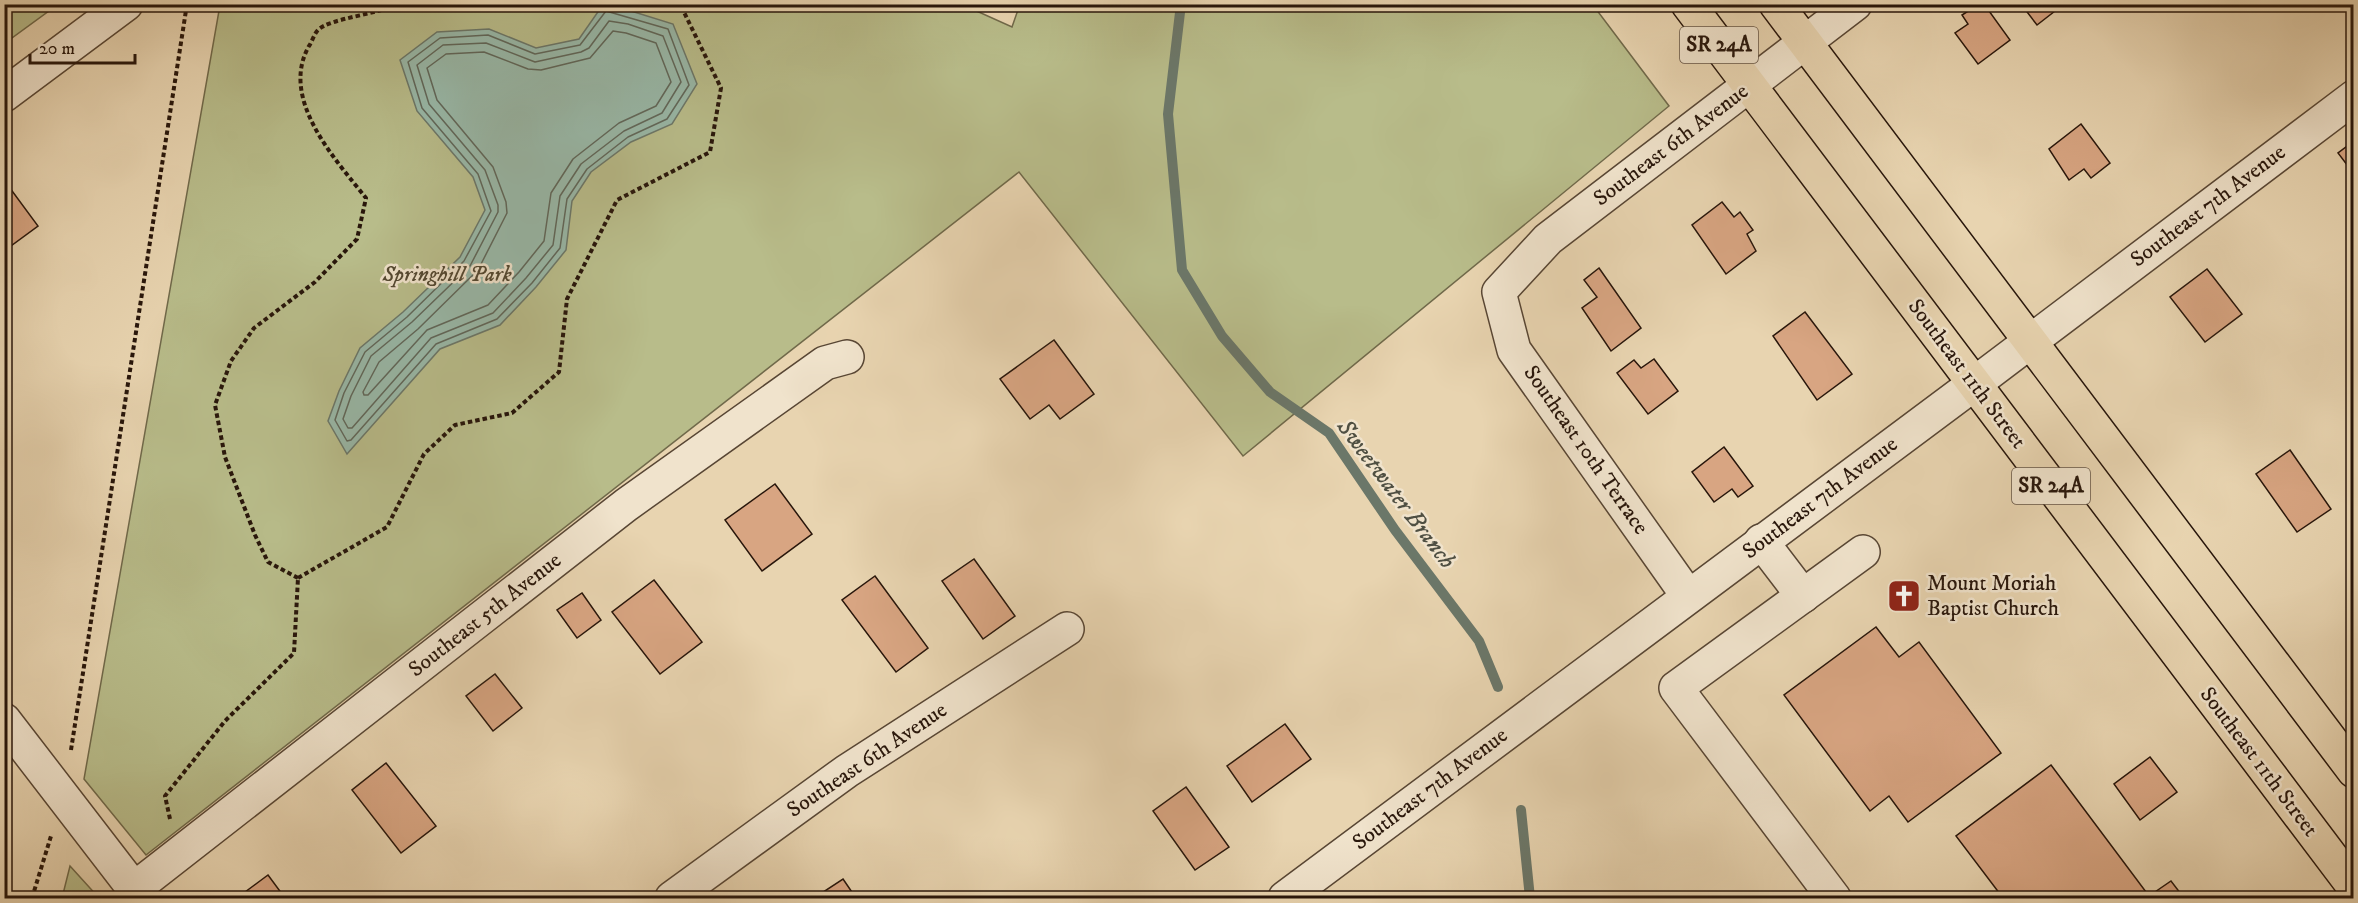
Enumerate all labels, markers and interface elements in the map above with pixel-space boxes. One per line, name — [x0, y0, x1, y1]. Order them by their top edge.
scale bar — [30, 27, 135, 65]
road number: SR 24A — [1680, 27, 1758, 63]
text: 20 m — [39, 38, 75, 60]
street label: Southeast 6th Avenue — [1588, 78, 1754, 212]
street label: Southeast 7th Avenue — [2125, 139, 2291, 273]
park label: Springhill Park — [381, 261, 512, 288]
street label: Southeast 11th Street — [1902, 294, 2032, 454]
street label: Southeast 10th Terrace — [1518, 360, 1654, 540]
water label: Sweetwater Branch — [1329, 412, 1462, 575]
street label: Southeast 7th Avenue — [1737, 431, 1903, 565]
road number: SR 24A — [2012, 468, 2090, 504]
street label: Southeast 5th Avenue — [403, 547, 567, 683]
place label: Mount Moriah Baptist Church — [1927, 570, 2059, 622]
church icon: Mount Moriah Baptist Church — [1886, 578, 1922, 614]
street label: Southeast 11th Street — [2194, 682, 2324, 842]
street label: Southeast 6th Avenue — [782, 696, 952, 824]
street label: Southeast 7th Avenue — [1347, 722, 1513, 856]

